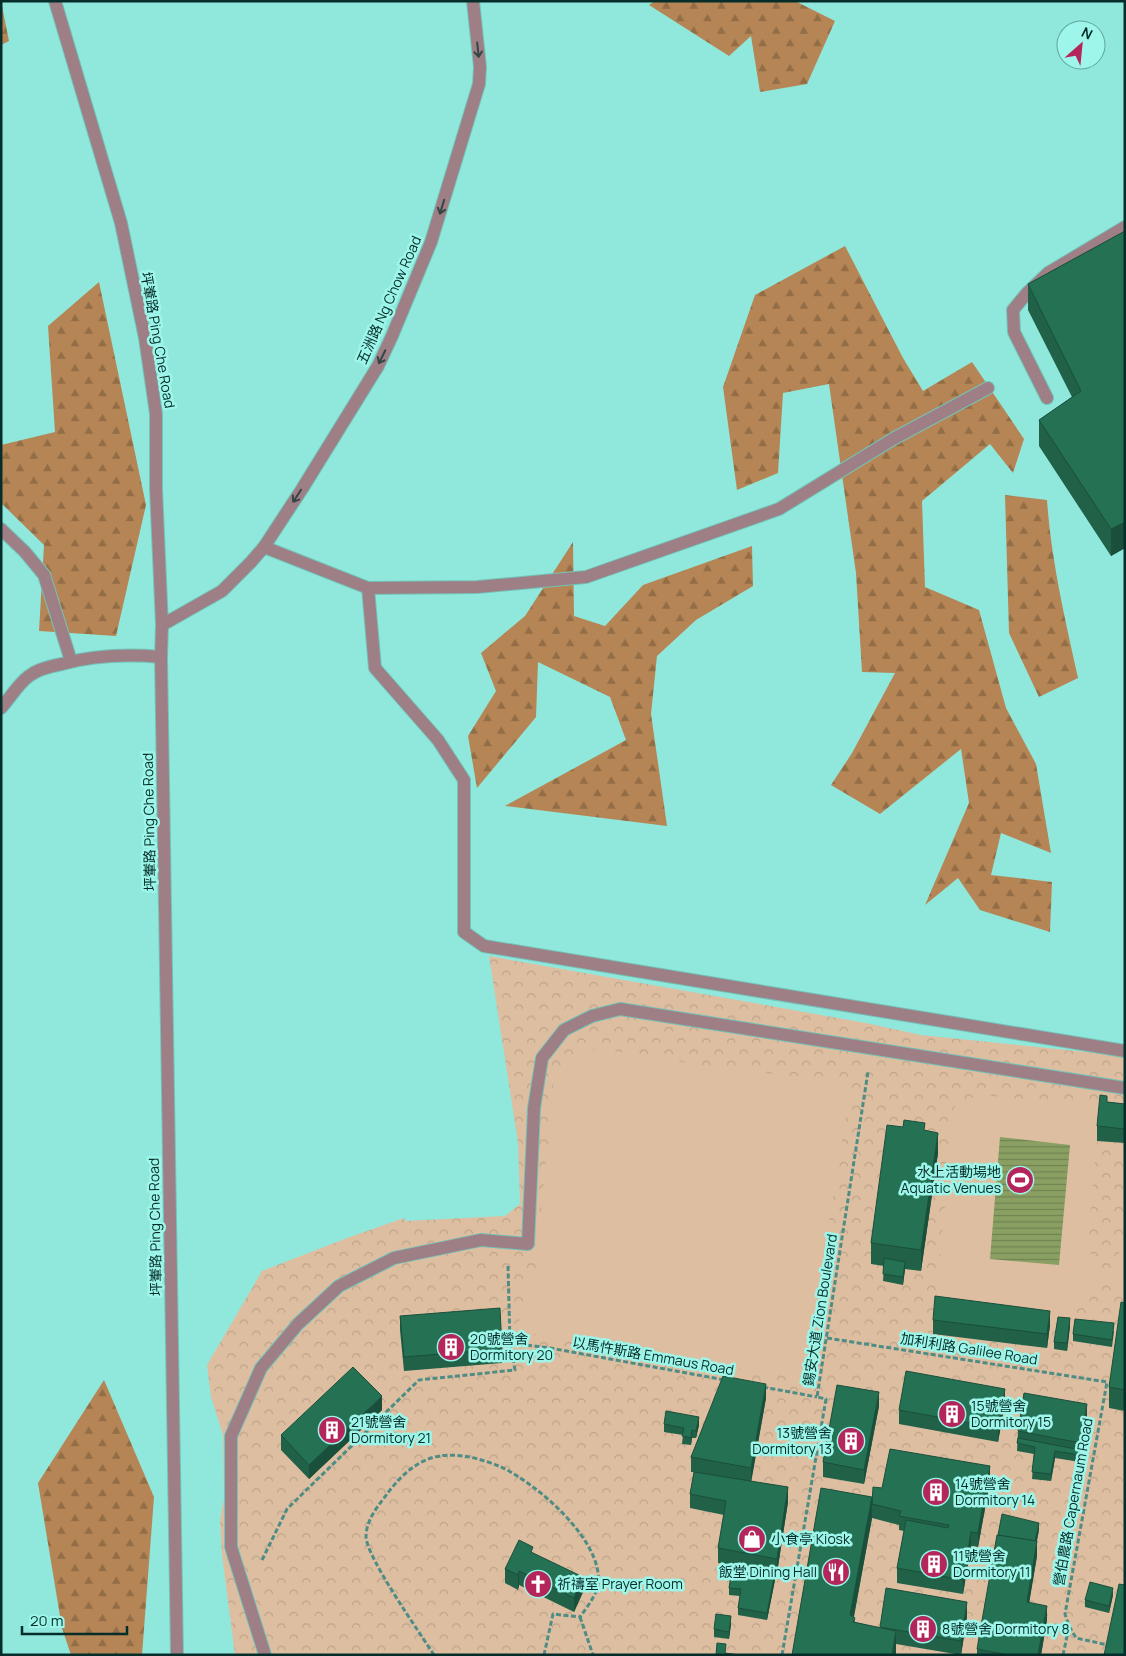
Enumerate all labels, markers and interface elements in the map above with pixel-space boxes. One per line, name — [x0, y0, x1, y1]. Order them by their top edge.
north arrow — [1056, 20, 1106, 70]
text: N — [1078, 22, 1096, 44]
one-way arrow — [473, 41, 483, 57]
one-way arrow — [437, 198, 446, 214]
street label: 五洲路 Ng Chow Road — [352, 233, 425, 367]
street label: 坪輋路 Ping Che Road — [137, 270, 180, 410]
one-way arrow — [377, 350, 387, 365]
one-way arrow — [292, 489, 302, 503]
street label: 坪輋路 Ping Che Road — [138, 753, 159, 891]
street label: 坪輋路 Ping Che Road — [144, 1158, 165, 1296]
place label: 水上活動場地 Aquatic Venues — [901, 1162, 1001, 1197]
sports icon: 水上活動場地 Aquatic Venues — [1005, 1165, 1035, 1195]
street label: 錫安大道 Zion Boulevard — [798, 1232, 841, 1388]
street label: 加利利路 Galilee Road — [899, 1328, 1039, 1369]
place label: 20號營舍 Dormitory 20 — [470, 1329, 553, 1364]
building icon: 20號營舍 Dormitory 20 — [436, 1332, 466, 1362]
street label: 以馬忤斯路 Emmaus Road — [571, 1332, 735, 1379]
place label: 15號營舍 Dormitory 15 — [971, 1396, 1051, 1431]
building icon: 15號營舍 Dormitory 15 — [937, 1399, 967, 1429]
place label: 21號營舍 Dormitory 21 — [351, 1412, 431, 1447]
building icon: 21號營舍 Dormitory 21 — [317, 1415, 347, 1445]
street label: 營伯農路 Capernaum Road — [1048, 1416, 1097, 1587]
place label: 13號營舍 Dormitory 13 — [752, 1423, 832, 1458]
building icon: 13號營舍 Dormitory 13 — [836, 1426, 866, 1456]
place label: 14號營舍 Dormitory 14 — [955, 1474, 1035, 1509]
building icon: 14號營舍 Dormitory 14 — [921, 1477, 951, 1507]
shop icon: 小食亭 Kiosk — [737, 1524, 767, 1554]
place label: 小食亭 Kiosk — [771, 1529, 851, 1548]
place label: 11號營舍 Dormitory 11 — [953, 1546, 1031, 1581]
building icon: 11號營舍 Dormitory 11 — [919, 1549, 949, 1579]
restaurant icon: 飯堂 Dining Hall — [821, 1557, 851, 1587]
place label: 飯堂 Dining Hall — [719, 1562, 817, 1581]
church icon: 祈禱室 Prayer Room — [523, 1569, 553, 1599]
place label: 祈禱室 Prayer Room — [557, 1574, 683, 1593]
scale bar — [22, 1604, 128, 1636]
text: 20 m — [30, 1610, 63, 1631]
building icon: 8號營舍 Dormitory 8 — [908, 1614, 938, 1644]
place label: 8號營舍 Dormitory 8 — [942, 1619, 1070, 1638]

